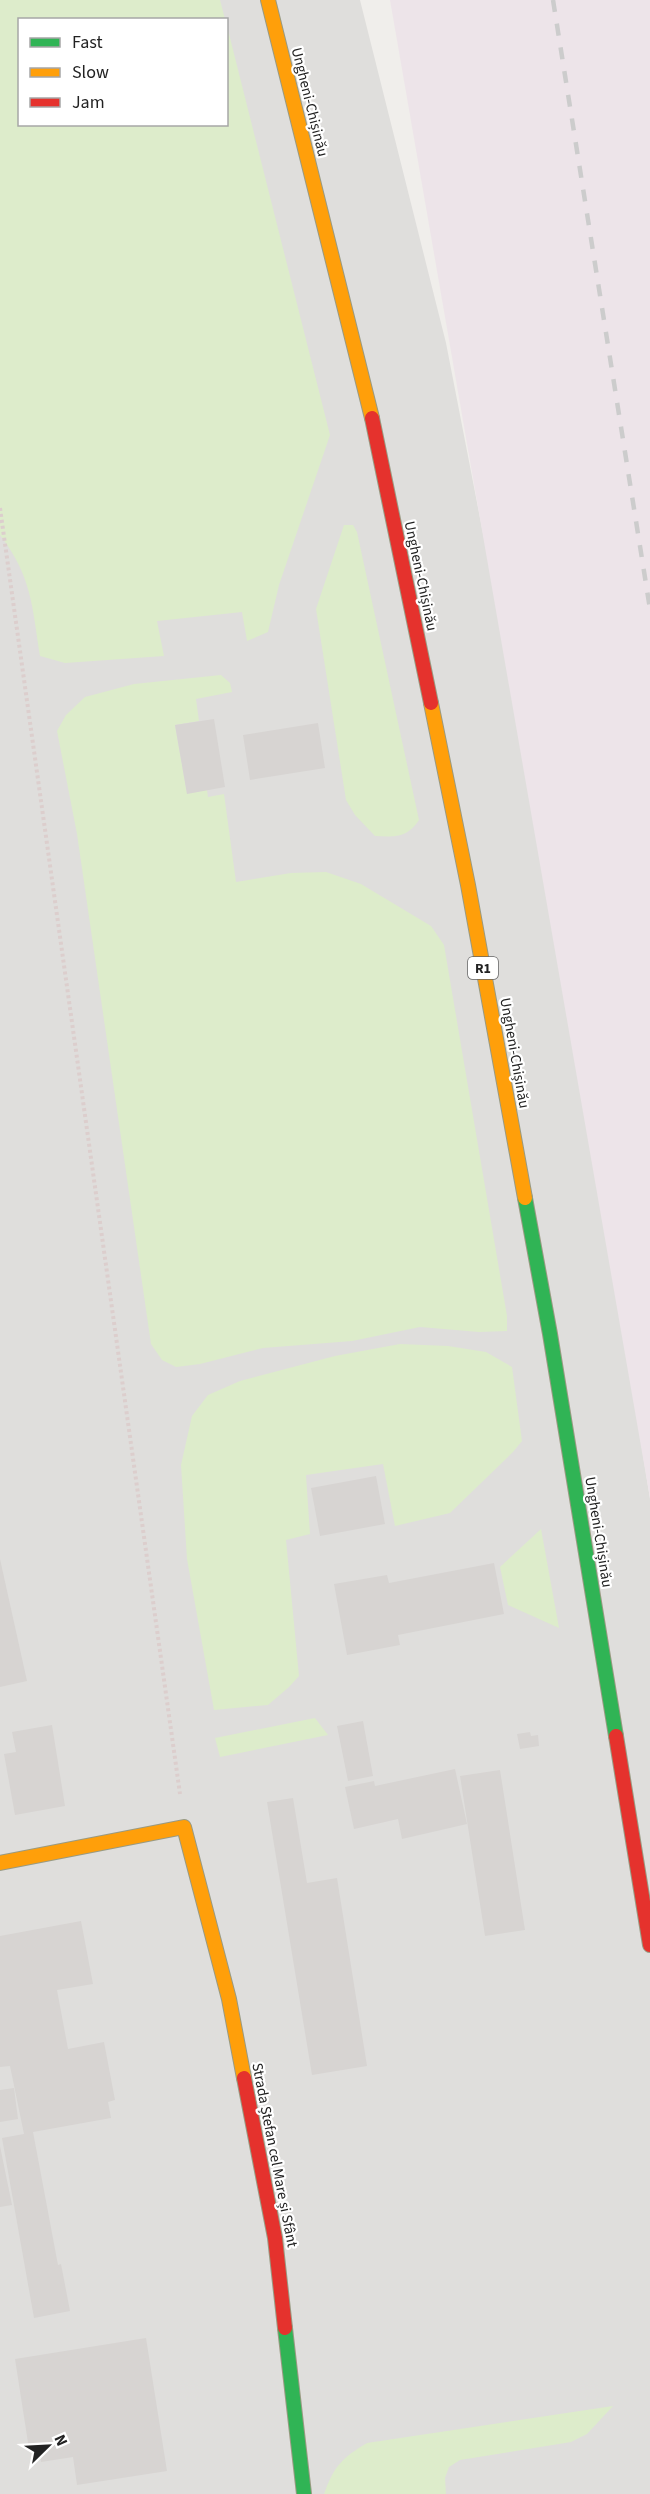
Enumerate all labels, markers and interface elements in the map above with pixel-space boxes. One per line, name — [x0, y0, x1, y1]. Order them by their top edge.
legend — [18, 18, 228, 126]
text: Fast — [72, 30, 103, 55]
street label: Ungheni-Chișinău — [286, 45, 333, 159]
text: Slow — [72, 60, 109, 85]
text: Jam — [72, 90, 105, 115]
street label: Ungheni-Chișinău — [399, 519, 442, 633]
road number: R1 — [468, 957, 498, 979]
street label: Ungheni-Chișinău — [494, 996, 535, 1110]
street label: Ungheni-Chișinău — [579, 1475, 618, 1589]
street label: Strada Ștefan cel Mare și Sfânt — [246, 2061, 303, 2249]
north arrow — [18, 2416, 78, 2476]
text: N — [49, 2431, 73, 2450]

